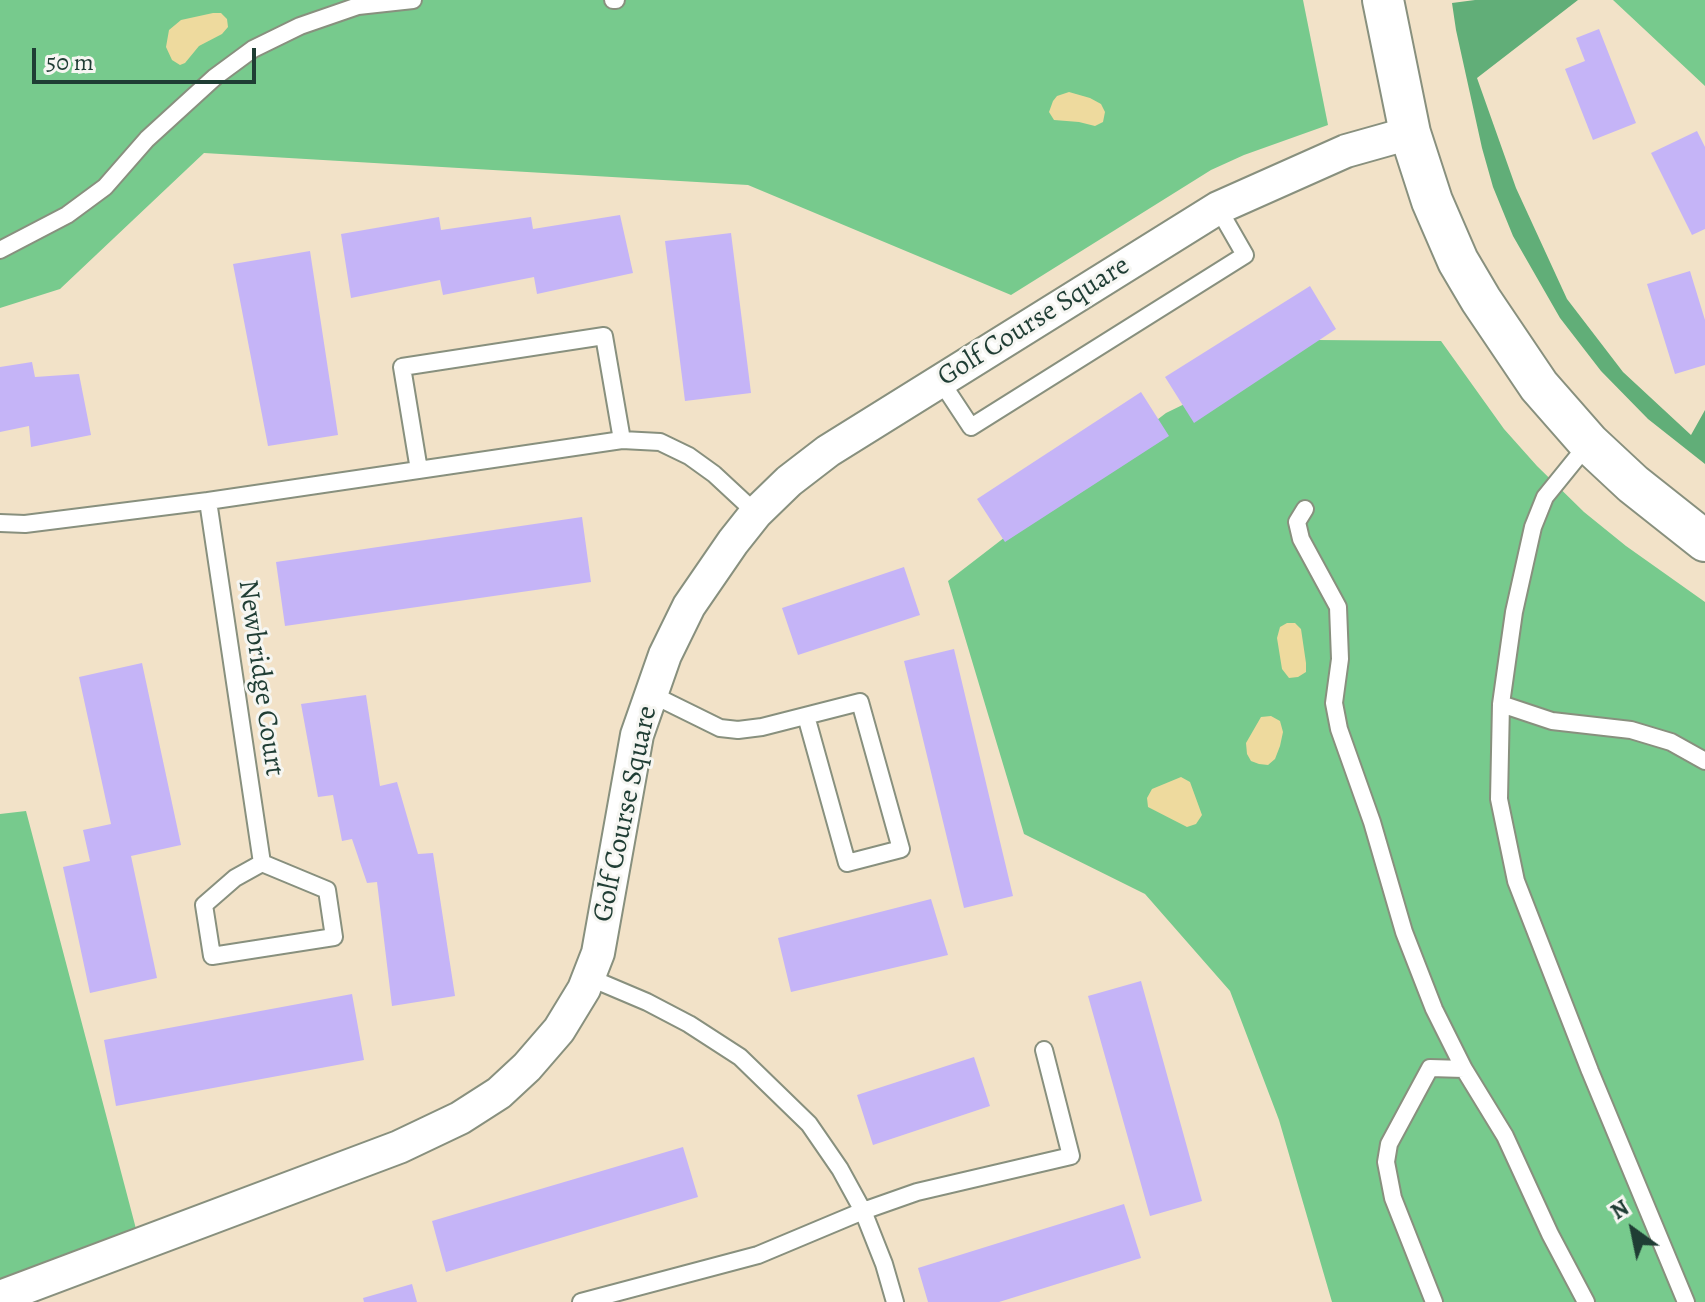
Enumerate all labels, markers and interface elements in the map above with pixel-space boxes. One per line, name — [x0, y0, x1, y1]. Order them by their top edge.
scale bar — [36, 32, 260, 82]
text: 50 m — [46, 46, 94, 78]
street label: Golf Course Square — [932, 250, 1136, 394]
street label: Newbridge Court — [230, 578, 290, 778]
street label: Golf Course Square — [587, 703, 665, 925]
north arrow — [1593, 1190, 1673, 1270]
text: N — [1605, 1193, 1635, 1227]

